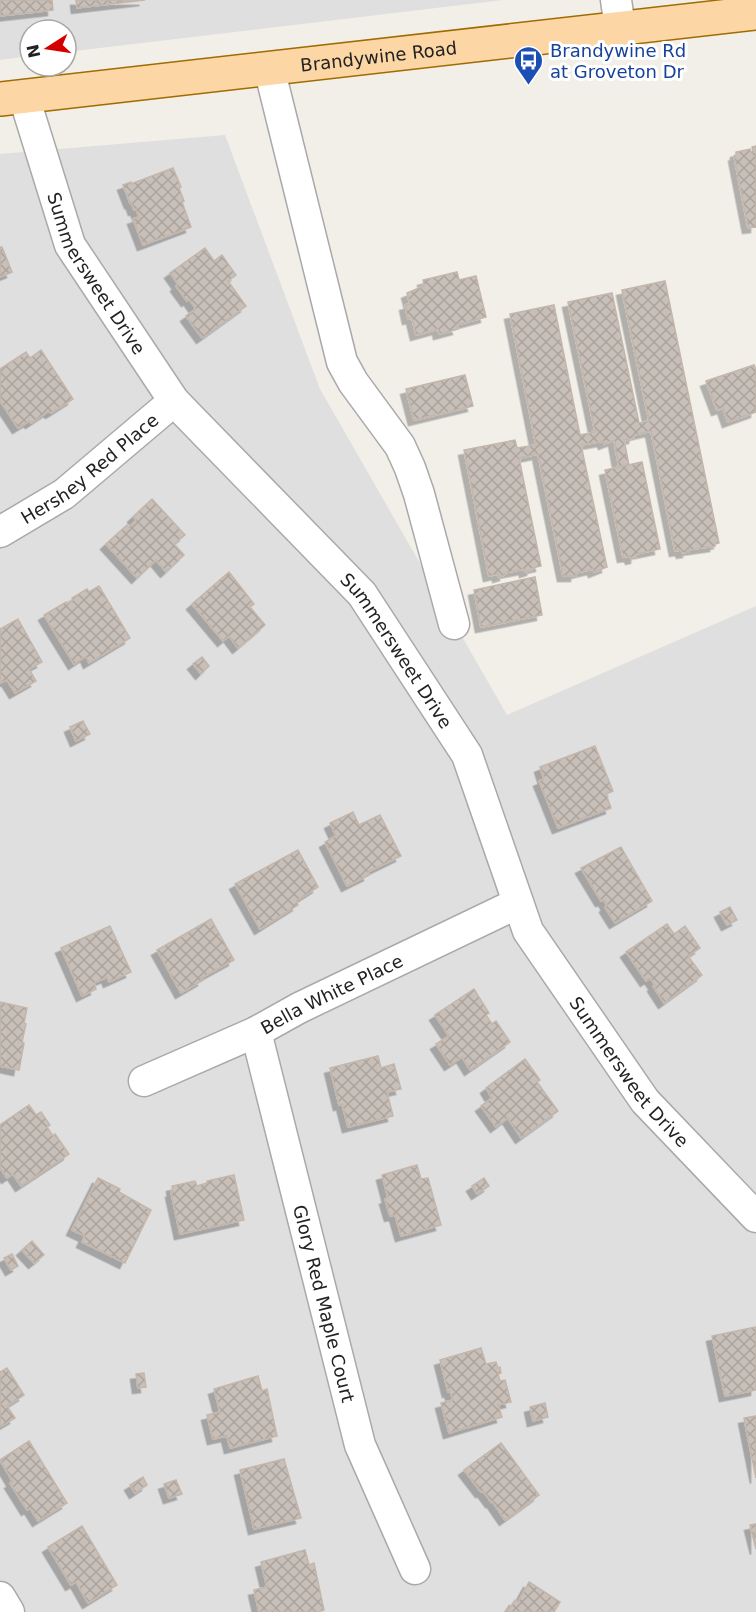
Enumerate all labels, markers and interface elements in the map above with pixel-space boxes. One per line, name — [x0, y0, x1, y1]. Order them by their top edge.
north arrow — [18, 18, 78, 78]
street label: Brandywine Road — [299, 37, 458, 75]
place label: Brandywine Rd at Groveton Dr — [550, 40, 686, 82]
text: N — [23, 42, 45, 60]
bus stop icon: Brandywine Rd at Groveton Dr — [513, 44, 545, 86]
street label: Summersweet Drive — [44, 190, 150, 358]
street label: Hershey Red Place — [17, 409, 162, 528]
street label: Summersweet Drive — [337, 568, 457, 732]
street label: Bella White Place — [257, 949, 406, 1038]
street label: Summersweet Drive — [566, 992, 693, 1151]
street label: Glory Red Maple Court — [289, 1203, 359, 1405]

